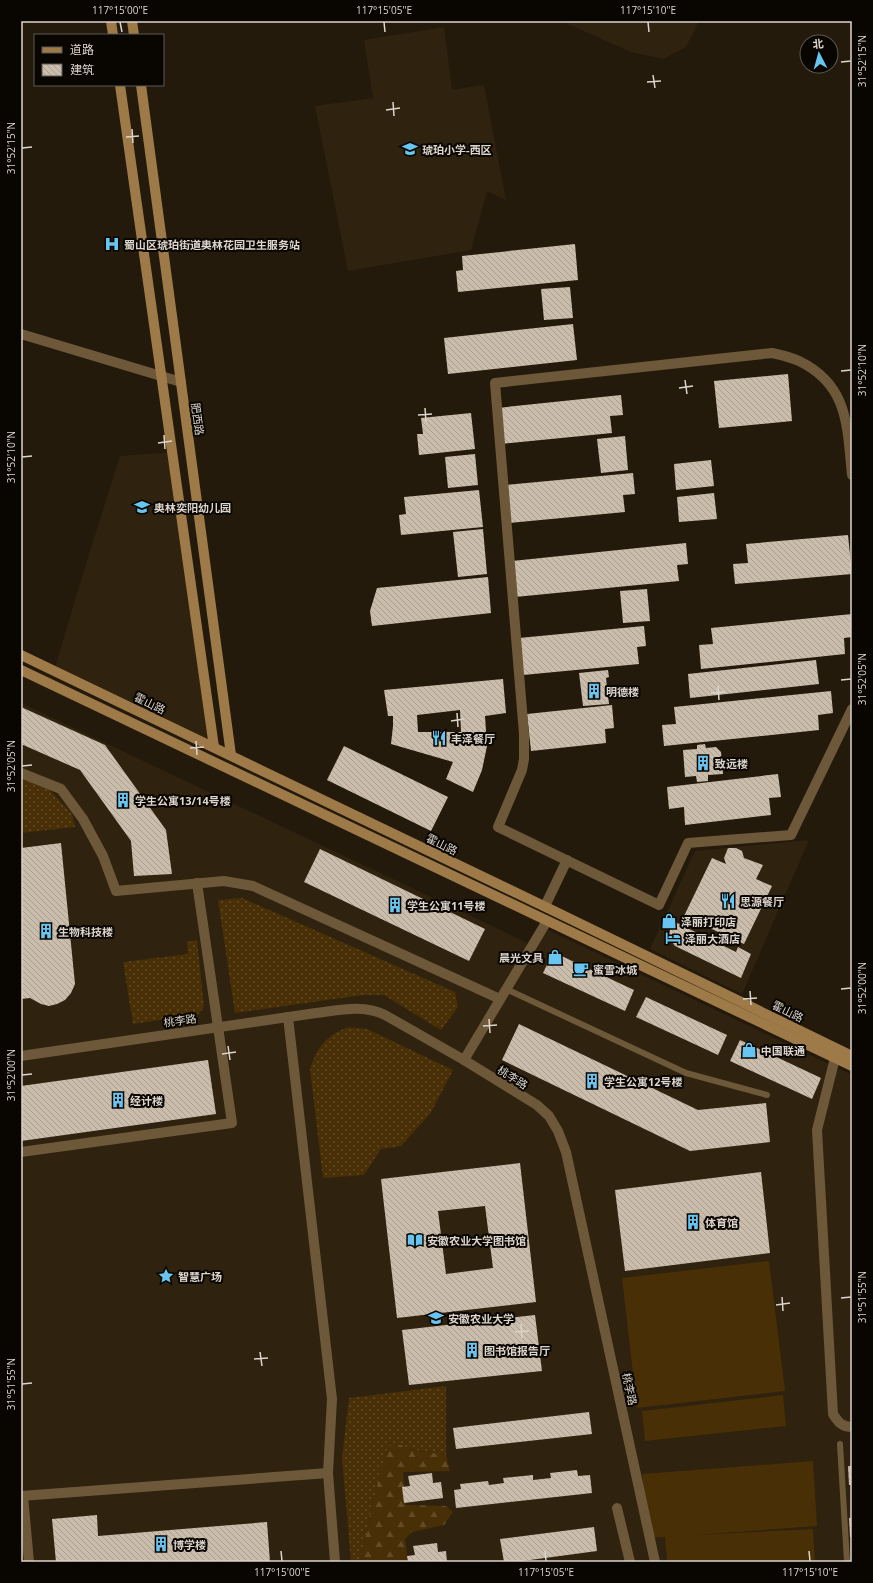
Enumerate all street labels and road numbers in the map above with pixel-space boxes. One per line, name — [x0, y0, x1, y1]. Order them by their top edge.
street label: 肥西路 — [188, 402, 208, 436]
street label: 霍山路 — [132, 689, 168, 717]
street label: 霍山路 — [424, 830, 460, 858]
street label: 霍山路 — [770, 997, 806, 1025]
street label: 桃李路 — [163, 1010, 197, 1030]
street label: 桃李路 — [495, 1062, 531, 1092]
street label: 桃李路 — [619, 1371, 641, 1407]

